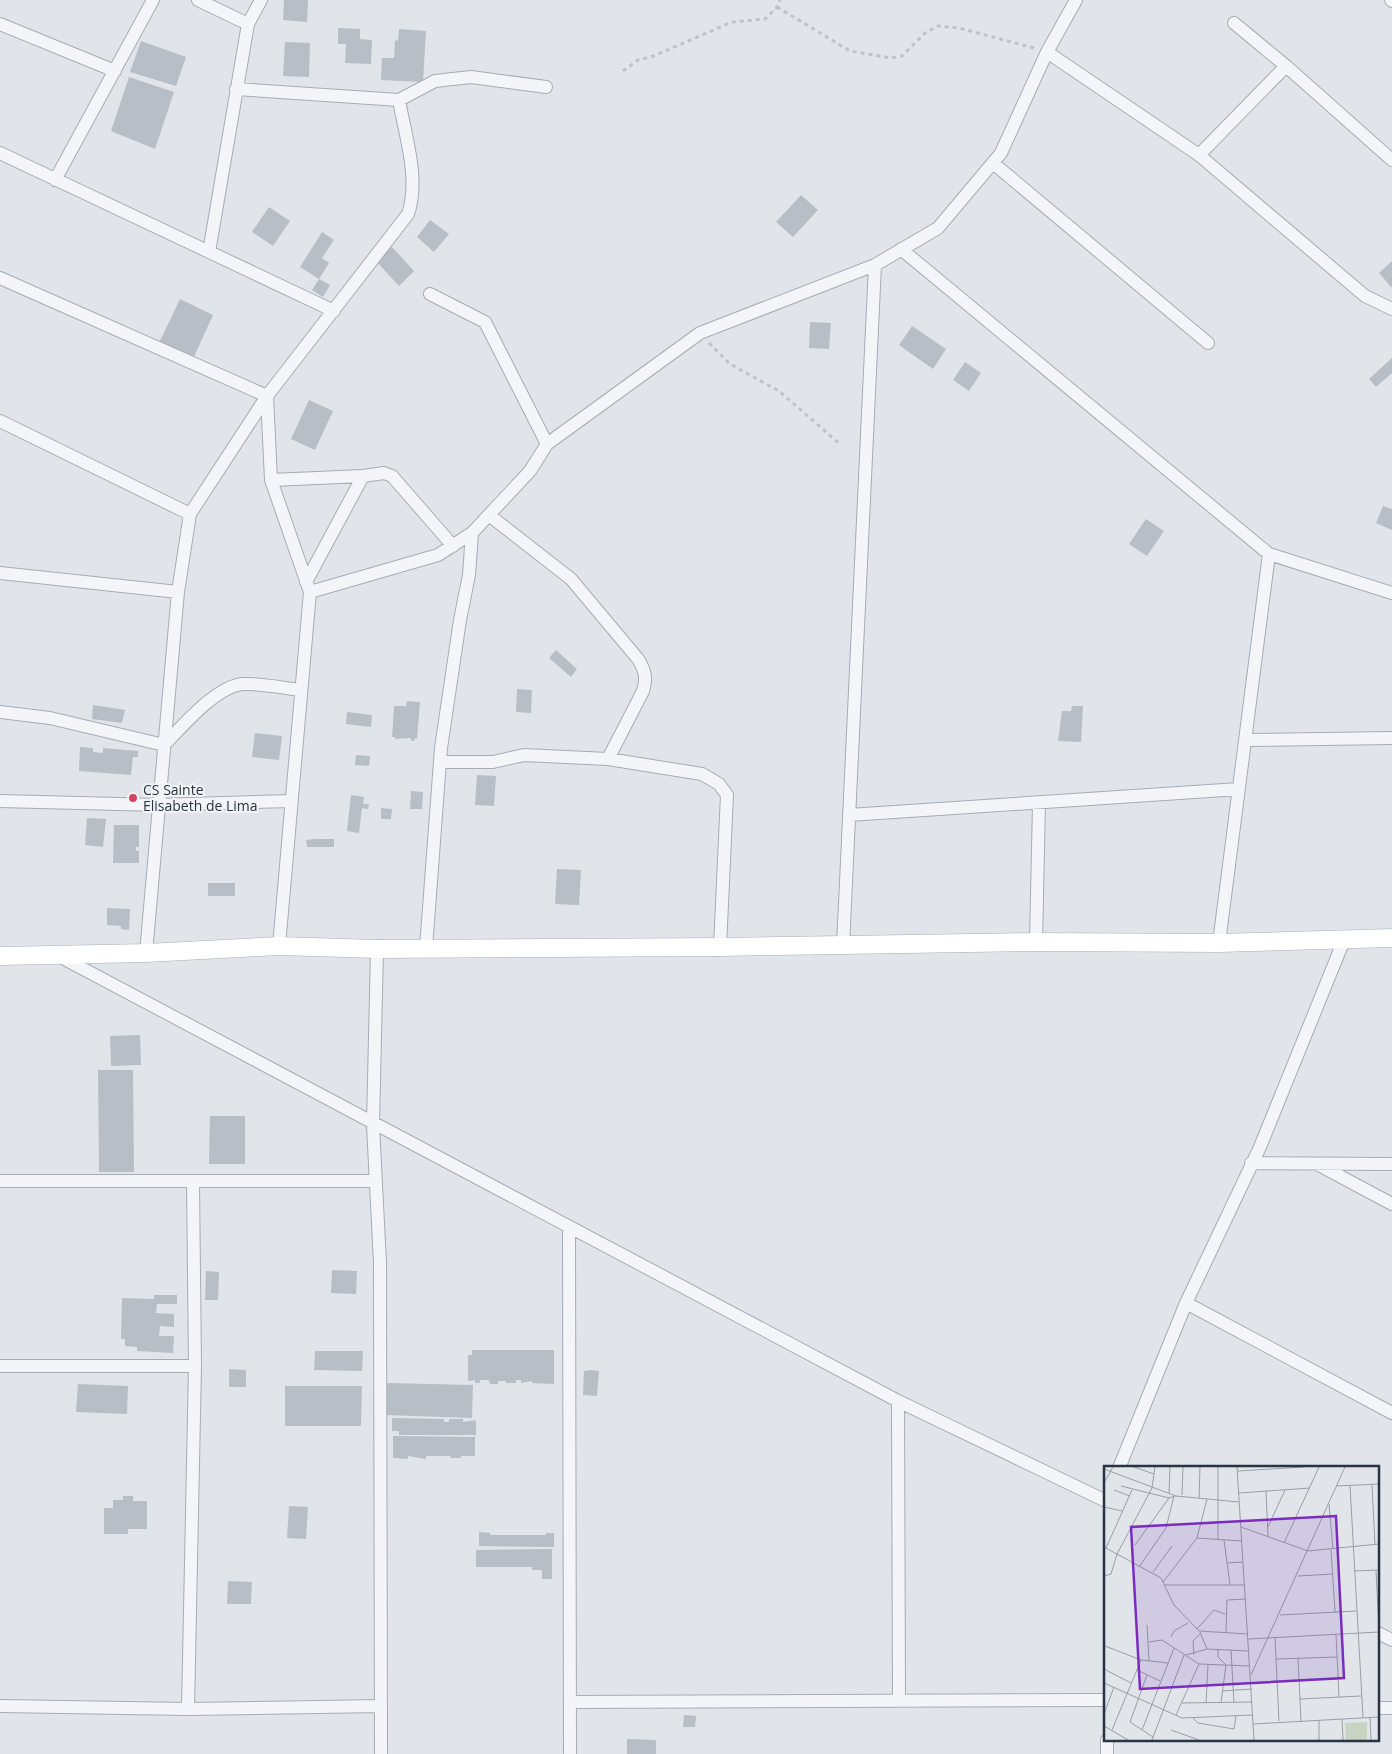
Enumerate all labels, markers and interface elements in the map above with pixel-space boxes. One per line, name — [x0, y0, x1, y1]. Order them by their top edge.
place label: CS Sainte Elisabeth de Lima — [143, 780, 258, 815]
marker: CS Sainte Elisabeth de Lima — [127, 792, 139, 804]
inset map — [1104, 1466, 1380, 1742]

